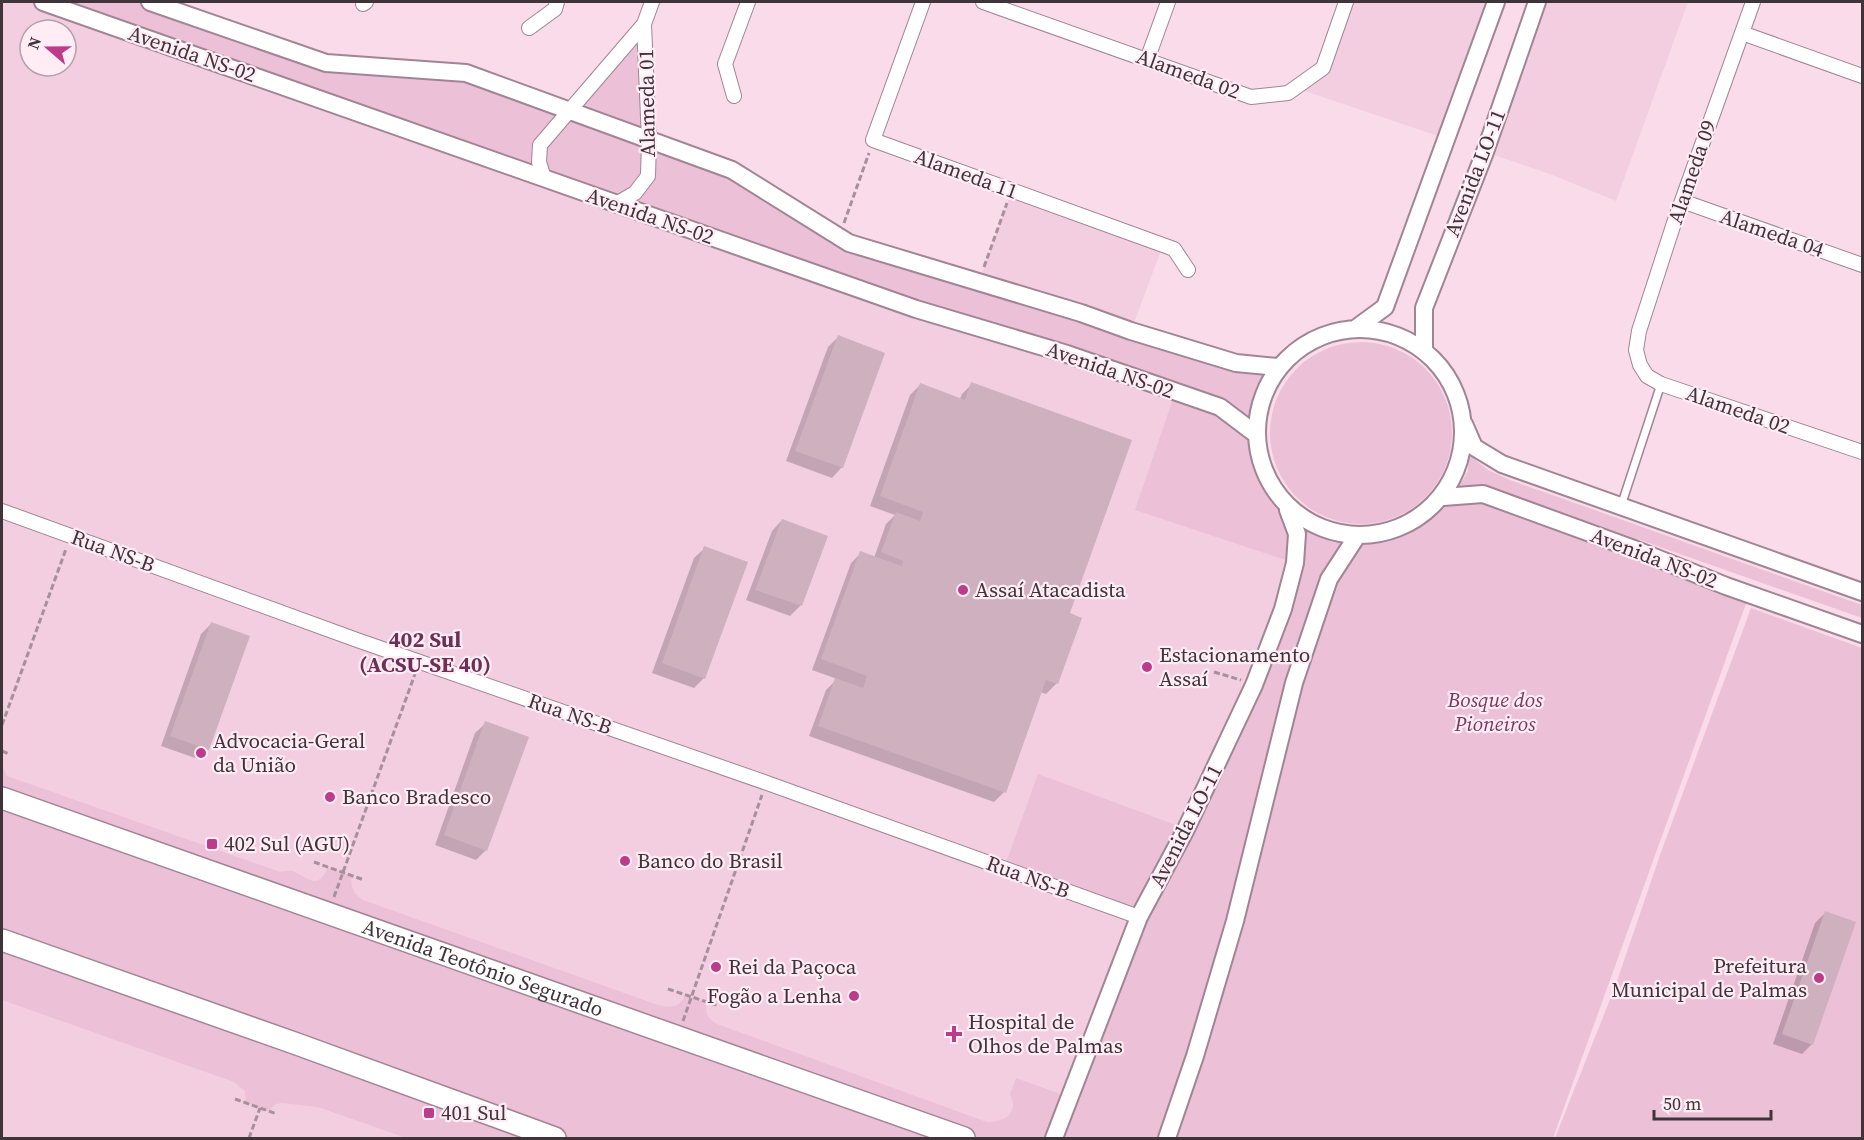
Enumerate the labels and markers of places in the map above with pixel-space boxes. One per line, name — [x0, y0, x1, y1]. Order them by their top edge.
place label: Assaí Atacadista — [975, 575, 1126, 604]
marker: Assaí Atacadista — [956, 583, 970, 597]
place label: Estacionamento Assaí — [1159, 640, 1310, 693]
marker: Estacionamento Assaí — [1140, 660, 1154, 674]
place label: Advocacia-Geral da União — [213, 726, 365, 779]
marker: Advocacia-Geral da União — [194, 746, 208, 760]
place label: Banco Bradesco — [342, 782, 491, 811]
marker: Banco Bradesco — [323, 790, 337, 804]
place label: 402 Sul (AGU) — [224, 829, 350, 858]
marker: 402 Sul (AGU) — [205, 837, 219, 851]
place label: Banco do Brasil — [637, 846, 783, 875]
marker: Banco do Brasil — [618, 854, 632, 868]
place label: Prefeitura Municipal de Palmas — [1611, 951, 1807, 1004]
place label: Rei da Paçoca — [728, 952, 857, 981]
marker: Rei da Paçoca — [709, 960, 723, 974]
marker: Prefeitura Municipal de Palmas — [1812, 971, 1826, 985]
place label: Fogão a Lenha — [707, 981, 842, 1010]
marker: Fogão a Lenha — [847, 989, 861, 1003]
place label: Hospital de Olhos de Palmas — [968, 1007, 1123, 1060]
marker: Hospital de Olhos de Palmas — [945, 1025, 963, 1043]
place label: 401 Sul — [441, 1098, 506, 1127]
marker: 401 Sul — [422, 1106, 436, 1120]

